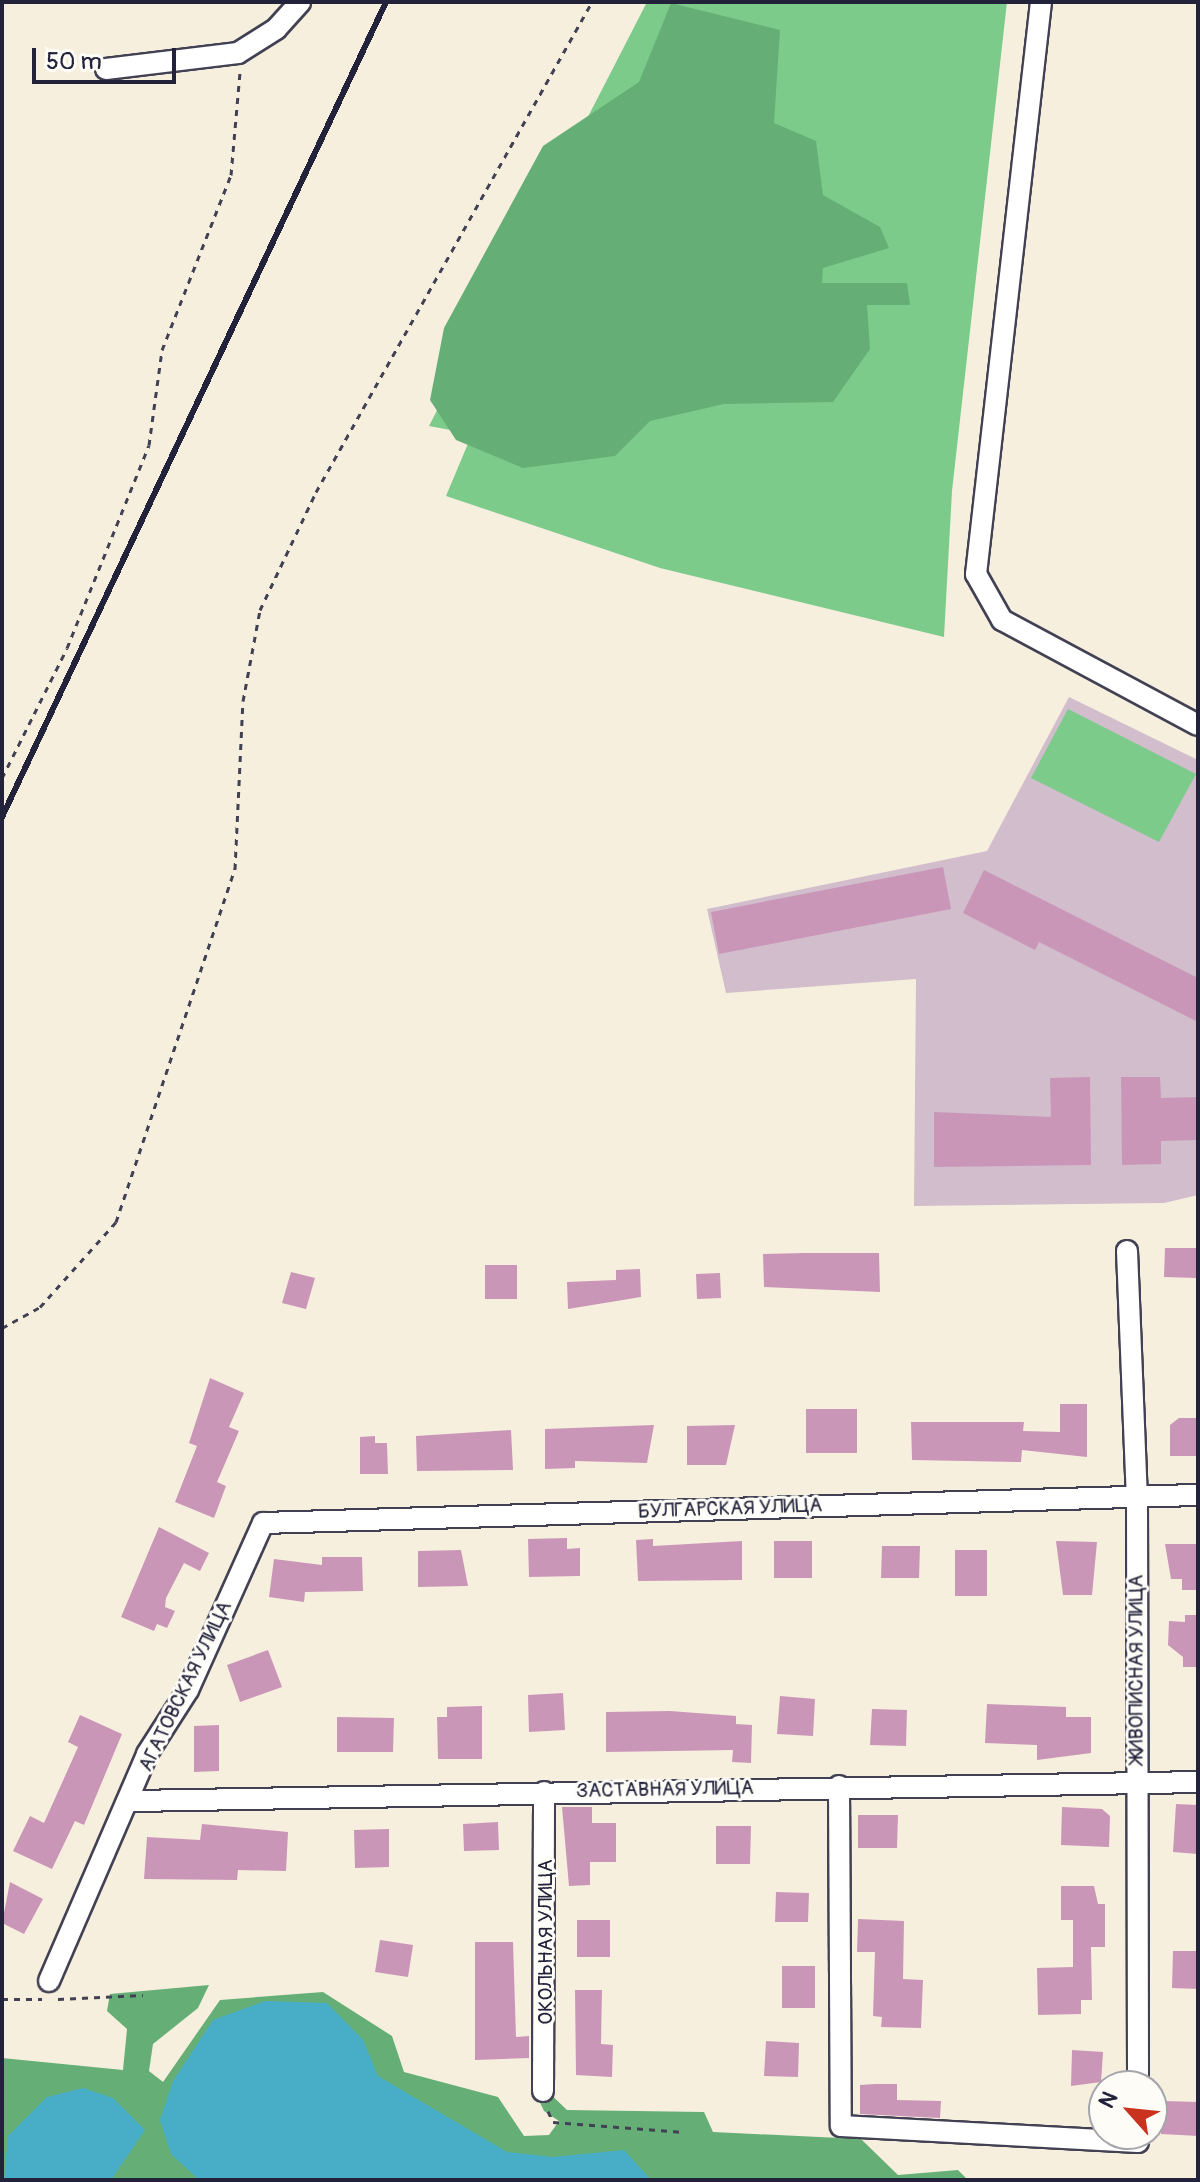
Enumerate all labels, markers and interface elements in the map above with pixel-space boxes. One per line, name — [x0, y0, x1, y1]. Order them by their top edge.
scale bar — [36, 32, 180, 82]
text: 50 m — [46, 47, 102, 76]
street label: БУЛГАРСКАЯ УЛИЦА — [637, 1493, 823, 1523]
street label: ЖИВОПИСНАЯ УЛИЦА — [1124, 1574, 1148, 1764]
street label: АГАТОВСКАЯ УЛИЦА — [133, 1597, 237, 1775]
street label: ЗАСТАВНАЯ УЛИЦА — [576, 1775, 754, 1803]
street label: ОКОЛЬНАЯ УЛИЦА — [533, 1859, 557, 2025]
north arrow — [1088, 2070, 1168, 2150]
text: N — [1093, 2087, 1124, 2113]

